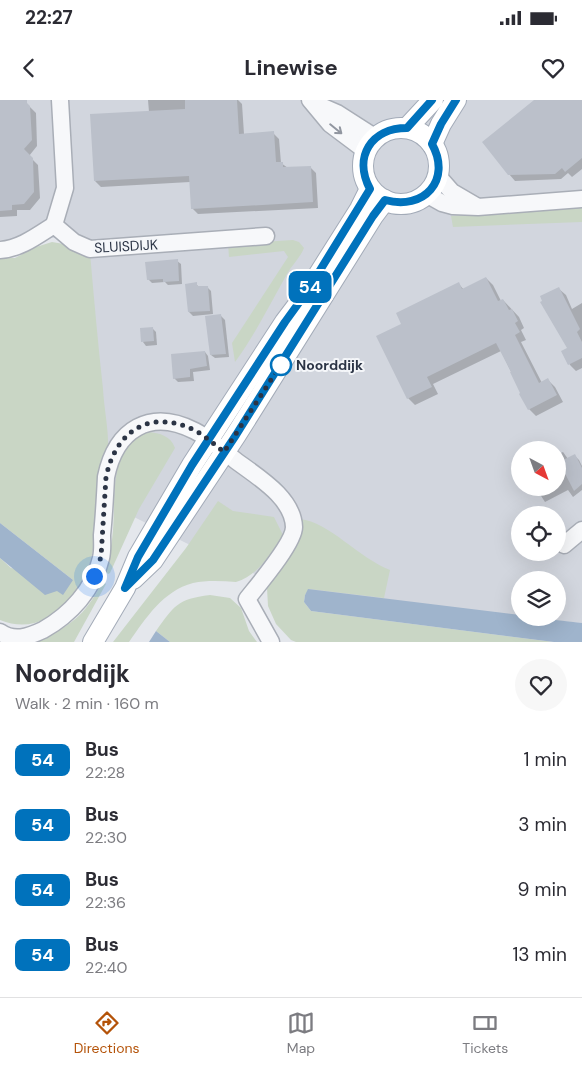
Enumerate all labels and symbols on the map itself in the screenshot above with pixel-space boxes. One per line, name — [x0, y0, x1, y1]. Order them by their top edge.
one-way arrow — [329, 124, 342, 135]
street label: SLUISDIJK — [94, 235, 158, 257]
line badge: 54 — [288, 271, 332, 303]
marker: Noorddijk — [270, 354, 292, 376]
place label: Noorddijk — [296, 356, 363, 374]
north arrow — [511, 441, 566, 496]
your location — [82, 564, 107, 589]

